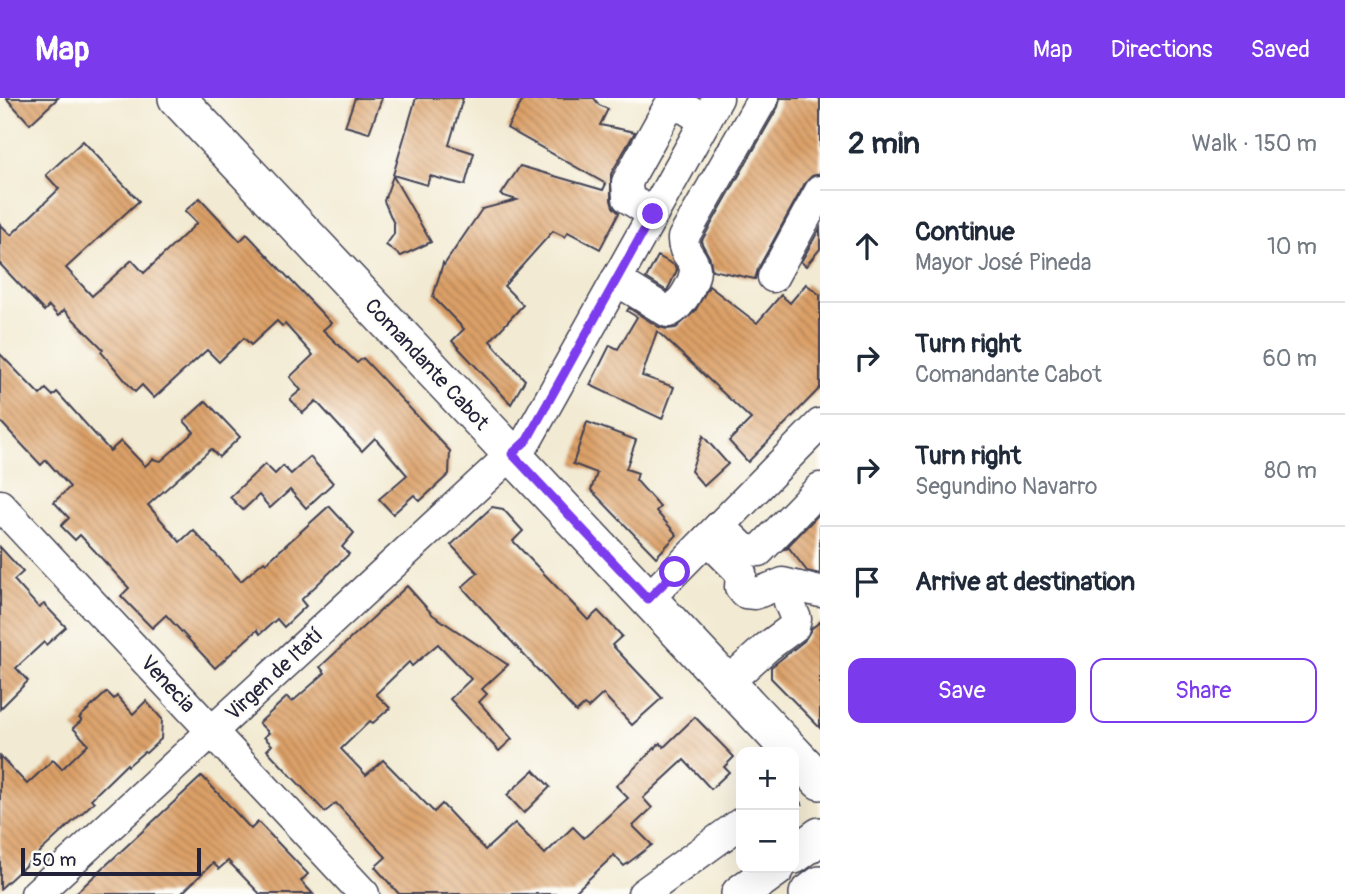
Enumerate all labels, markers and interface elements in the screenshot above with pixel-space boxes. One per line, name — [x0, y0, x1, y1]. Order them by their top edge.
text: Map — [35, 29, 90, 70]
text: Map — [1033, 35, 1073, 64]
text: Directions — [1111, 35, 1212, 64]
text: Saved — [1250, 35, 1310, 64]
text: 2 min — [848, 125, 920, 162]
text: Walk · 150 m — [1192, 129, 1317, 158]
route end — [637, 198, 668, 229]
text: Continue — [915, 216, 1015, 248]
icon: ahead — [848, 227, 886, 265]
text: 10 m — [1267, 232, 1317, 261]
text: Mayor José Pineda — [915, 248, 1091, 277]
street label: Comandante Cabot — [359, 293, 495, 436]
text: Turn right — [915, 328, 1021, 360]
icon: right — [848, 339, 886, 377]
text: 60 m — [1262, 344, 1317, 373]
text: Comandante Cabot — [915, 360, 1102, 389]
text: Turn right — [915, 440, 1021, 472]
icon: right — [848, 451, 886, 489]
text: 80 m — [1264, 456, 1317, 485]
text: Segundino Navarro — [915, 472, 1097, 501]
route start — [659, 556, 690, 587]
icon: arrive — [848, 563, 886, 601]
text: Arrive at destination — [915, 566, 1135, 598]
street label: Virgen de Itatí — [220, 622, 329, 727]
street label: Venecia — [134, 650, 201, 719]
button: Save — [848, 658, 1076, 723]
button: Share — [1090, 658, 1317, 723]
map controls — [736, 747, 799, 873]
button: + — [736, 747, 799, 810]
button: − — [736, 810, 799, 873]
scale bar — [21, 845, 201, 877]
text: 50 m — [32, 848, 76, 872]

